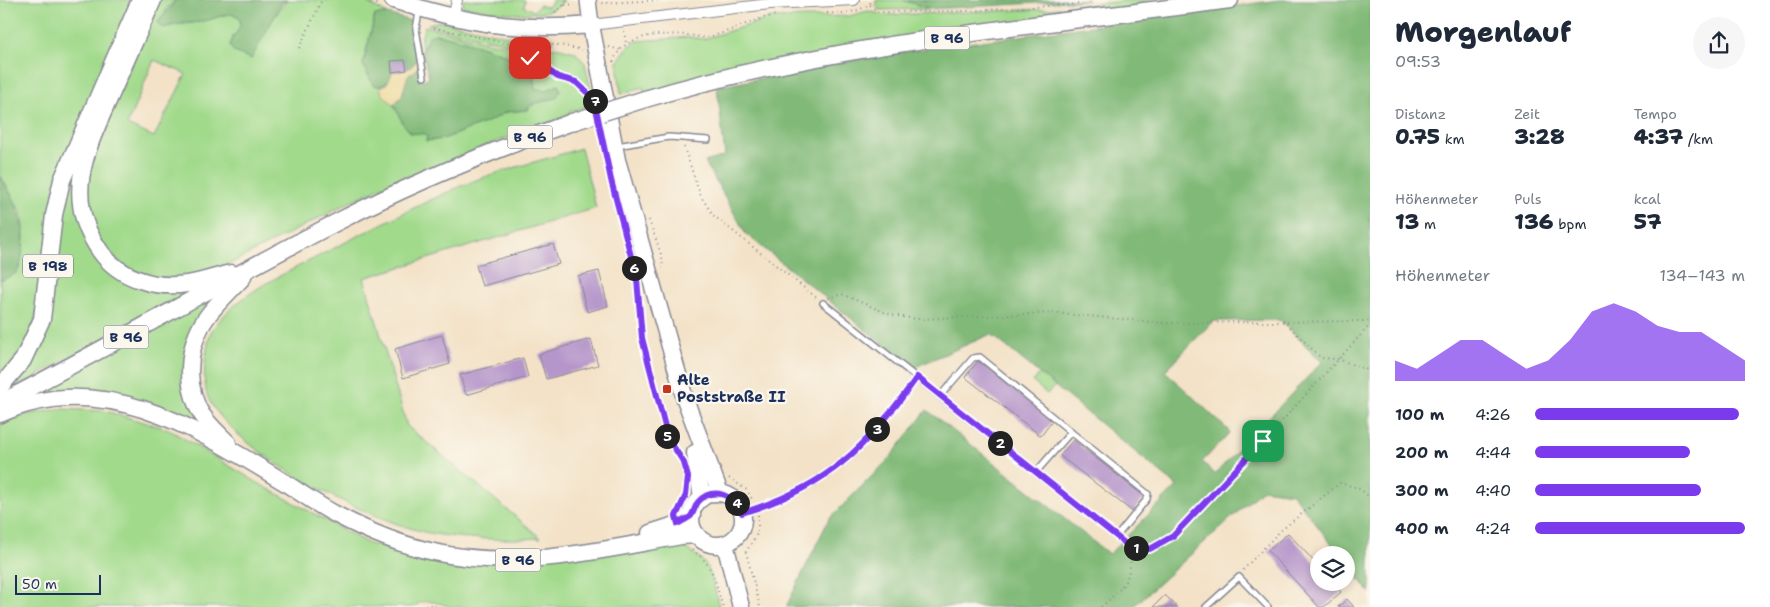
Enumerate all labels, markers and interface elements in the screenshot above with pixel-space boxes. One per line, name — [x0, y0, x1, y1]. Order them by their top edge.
text: Morgenlauf — [1395, 13, 1571, 51]
button: share — [1693, 17, 1745, 69]
road number: B 96 — [924, 26, 970, 49]
pin — [509, 37, 551, 79]
icon: check — [516, 44, 544, 72]
text: 09:53 — [1395, 51, 1441, 72]
pin: 7 — [582, 88, 608, 114]
text: 7 — [591, 92, 600, 110]
text: Distanz — [1395, 105, 1446, 123]
text: Zeit — [1514, 105, 1540, 123]
text: Tempo — [1634, 105, 1677, 123]
text: 0.75 — [1395, 123, 1440, 151]
text: 3:28 — [1514, 123, 1565, 151]
text: 4:37 — [1634, 123, 1683, 151]
road number: B 96 — [508, 125, 552, 148]
text: km — [1440, 130, 1465, 148]
text: /km — [1683, 130, 1713, 148]
text: Höhenmeter — [1395, 190, 1478, 208]
text: Puls — [1514, 190, 1542, 208]
text: kcal — [1634, 190, 1661, 208]
text: 13 — [1395, 208, 1419, 236]
text: 136 — [1514, 208, 1554, 236]
text: 57 — [1634, 208, 1661, 236]
text: m — [1419, 215, 1436, 233]
text: bpm — [1554, 215, 1586, 233]
road number: B 198 — [23, 255, 73, 278]
pin: 6 — [622, 256, 646, 280]
text: 6 — [630, 259, 639, 277]
text: Höhenmeter — [1395, 265, 1490, 286]
text: 134–143 m — [1660, 265, 1745, 286]
road number: B 96 — [104, 326, 148, 348]
place label: Alte Poststraße II — [677, 370, 786, 407]
marker: Alte Poststraße II — [661, 383, 673, 395]
text: 100 m — [1395, 404, 1444, 425]
text: 4:26 — [1475, 404, 1511, 425]
pin: 3 — [864, 416, 890, 442]
text: 3 — [873, 420, 882, 438]
pin — [1242, 420, 1284, 462]
pin: 5 — [654, 424, 680, 448]
text: 5 — [663, 427, 672, 445]
icon: arrive — [1249, 427, 1277, 455]
pin: 2 — [988, 430, 1012, 456]
text: 2 — [996, 434, 1005, 452]
text: 200 m — [1395, 442, 1448, 463]
text: 4:44 — [1475, 442, 1511, 463]
text: 300 m — [1395, 480, 1449, 501]
text: 4:40 — [1475, 480, 1511, 501]
pin: 4 — [724, 490, 750, 516]
text: 4 — [733, 494, 742, 512]
text: 400 m — [1395, 518, 1449, 539]
text: 4:24 — [1475, 518, 1511, 539]
pin: 1 — [1124, 536, 1148, 560]
text: 1 — [1133, 539, 1140, 557]
map controls — [1310, 546, 1355, 591]
button: layers — [1310, 546, 1355, 591]
road number: B 96 — [496, 548, 540, 572]
scale bar — [15, 572, 101, 595]
text: 50 m — [22, 575, 57, 593]

